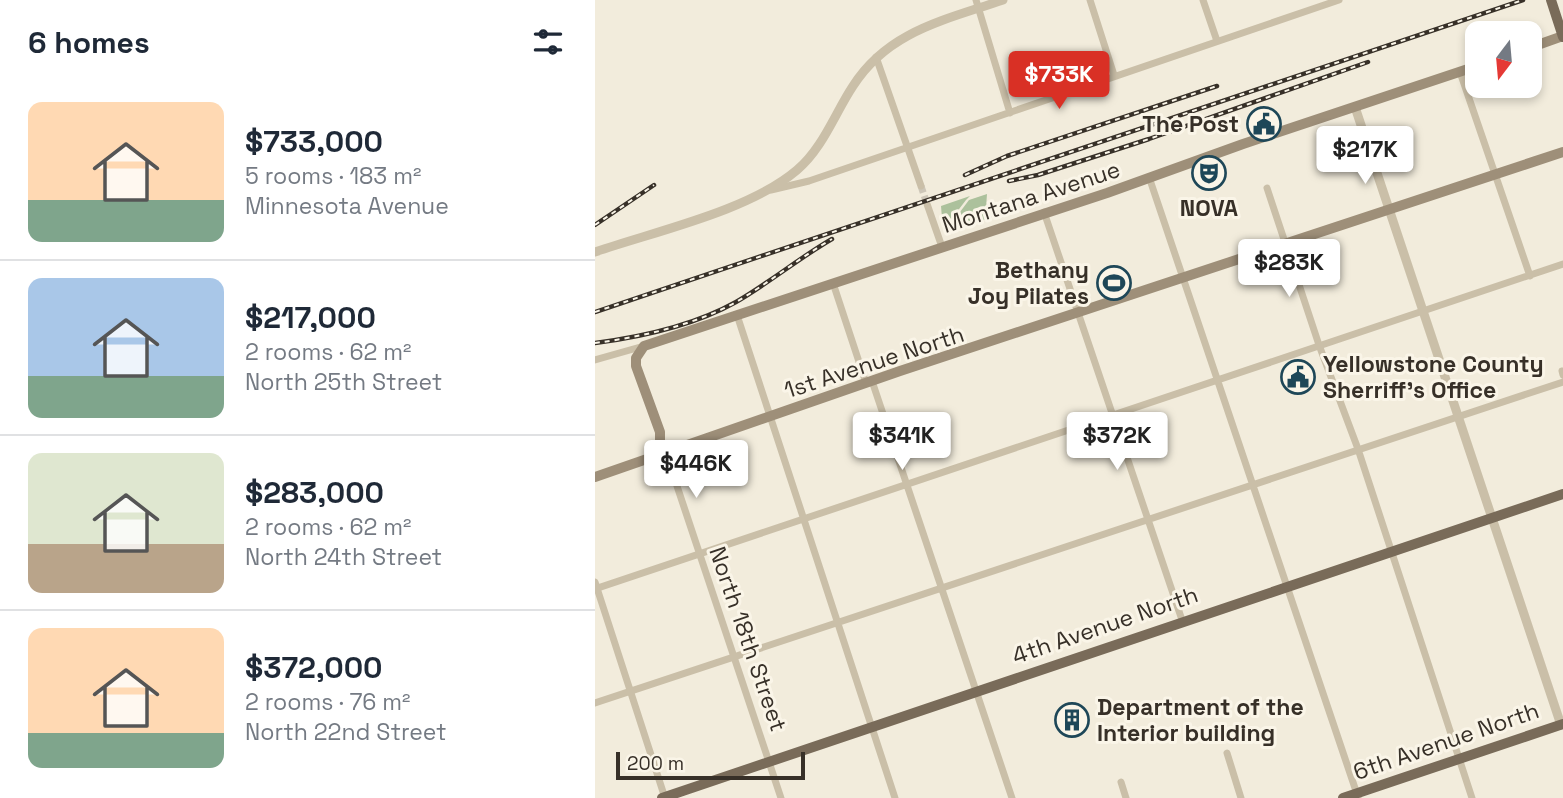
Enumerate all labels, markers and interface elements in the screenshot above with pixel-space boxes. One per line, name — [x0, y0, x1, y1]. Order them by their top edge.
north arrow — [1465, 21, 1542, 98]
map controls — [1465, 21, 1542, 98]
text: 6 homes — [28, 23, 150, 62]
icon: filters — [529, 23, 567, 61]
pin: $733K — [1010, 52, 1108, 111]
text: $733K — [1024, 59, 1094, 89]
public building icon: The Post — [1245, 105, 1283, 143]
place label: The Post — [1142, 109, 1239, 139]
text: $733,000 — [245, 122, 383, 161]
pin: $217K — [1316, 127, 1414, 186]
icon: home — [84, 130, 168, 214]
text: $217K — [1332, 134, 1398, 164]
street label: Montana Avenue — [938, 154, 1124, 240]
theatre icon: NOVA — [1190, 154, 1228, 192]
text: 5 rooms · 183 m² — [245, 161, 421, 191]
text: Minnesota Avenue — [245, 191, 449, 221]
place label: NOVA — [1180, 193, 1239, 223]
pin: $283K — [1240, 240, 1338, 299]
text: $283K — [1254, 247, 1324, 277]
place label: Bethany Joy Pilates — [968, 255, 1089, 311]
sports icon: Bethany Joy Pilates — [1095, 264, 1133, 302]
text: $217,000 — [245, 298, 376, 337]
icon: home — [84, 306, 168, 390]
street label: 1st Avenue North — [780, 319, 968, 405]
text: 2 rooms · 62 m² — [245, 337, 411, 367]
place label: Yellowstone County Sherriff's Office — [1323, 349, 1544, 405]
public building icon: Yellowstone County Sherriff's Office — [1279, 358, 1317, 396]
text: North 25th Street — [245, 367, 442, 397]
pin: $341K — [853, 412, 951, 472]
pin: $372K — [1068, 412, 1166, 472]
text: $341K — [869, 420, 935, 450]
text: $372K — [1083, 420, 1151, 450]
pin: $446K — [647, 440, 745, 500]
text: $446K — [660, 448, 732, 478]
text: $283,000 — [245, 473, 384, 512]
icon: home — [84, 481, 168, 565]
text: 2 rooms · 62 m² — [245, 512, 411, 542]
text: North 24th Street — [245, 542, 442, 572]
street label: North 18th Street — [702, 543, 794, 735]
street label: 4th Avenue North — [1008, 579, 1202, 671]
text: $372,000 — [245, 648, 383, 687]
icon: home — [84, 656, 168, 740]
text: 2 rooms · 76 m² — [245, 687, 410, 717]
place label: Department of the Interior building — [1097, 692, 1304, 748]
street label: 6th Avenue North — [1349, 695, 1543, 787]
building icon: Department of the Interior building — [1053, 701, 1091, 739]
text: North 22nd Street — [245, 717, 447, 747]
scale bar — [616, 749, 805, 781]
text: 200 m — [627, 751, 684, 776]

